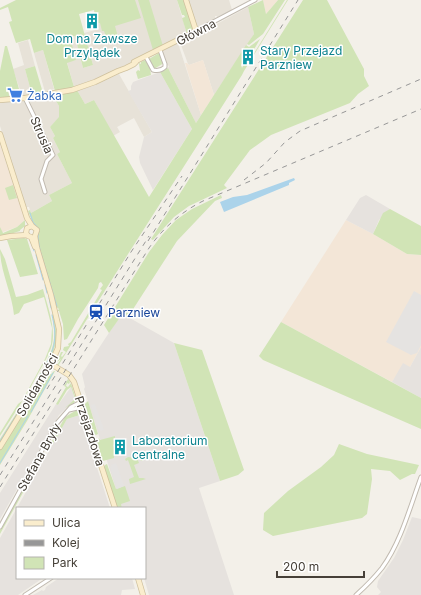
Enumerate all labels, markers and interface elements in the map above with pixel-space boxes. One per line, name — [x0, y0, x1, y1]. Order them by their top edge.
building icon: Dom na Zawsze Przylądek — [83, 12, 101, 30]
street label: Główna — [174, 15, 218, 49]
place label: Dom na Zawsze Przylądek — [47, 31, 137, 60]
place label: Stary Przejazd Parzniew — [260, 43, 342, 72]
building icon: Stary Przejazd Parzniew — [239, 48, 257, 66]
supermarket icon: Żabka — [6, 86, 24, 104]
place label: Żabka — [27, 88, 62, 103]
street label: Strusia — [27, 114, 57, 156]
station icon: Parzniew — [87, 303, 105, 321]
place label: Parzniew — [108, 305, 160, 320]
street label: Solidarności — [13, 351, 61, 419]
street label: Przejazdowa — [72, 394, 108, 468]
street label: Stefana Bryły — [14, 420, 64, 494]
place label: Laboratorium centralne — [132, 433, 208, 462]
building icon: Laboratorium centralne — [111, 438, 129, 456]
legend — [16, 507, 146, 579]
text: Ulica — [52, 515, 80, 530]
text: Kolej — [52, 535, 80, 550]
scale bar — [277, 553, 364, 579]
text: Park — [52, 555, 78, 570]
text: 200 m — [283, 559, 319, 574]

